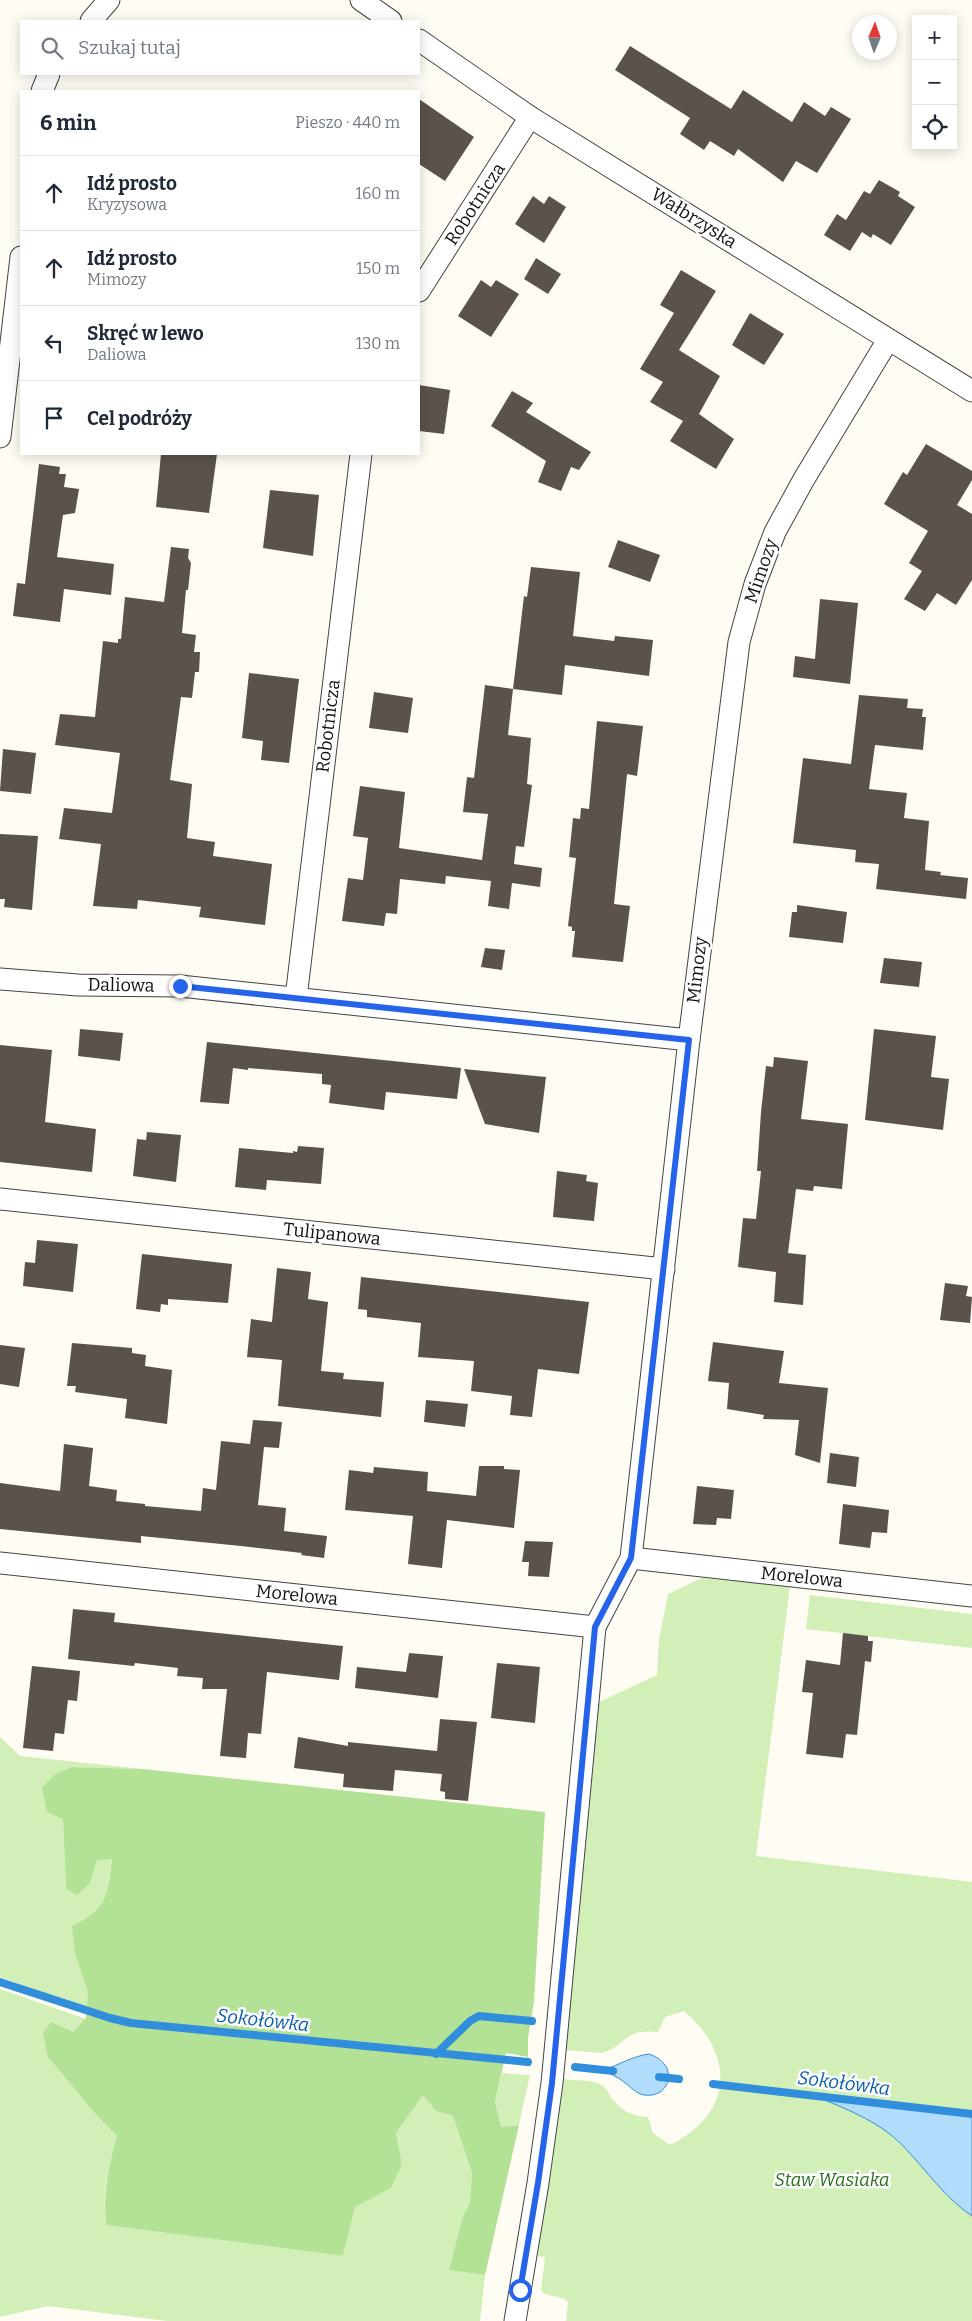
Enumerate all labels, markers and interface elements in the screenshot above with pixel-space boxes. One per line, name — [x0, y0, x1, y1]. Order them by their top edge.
north arrow — [852, 15, 897, 60]
map controls — [912, 15, 957, 150]
button: + — [912, 15, 957, 60]
search box — [20, 20, 420, 75]
icon: search — [38, 34, 66, 62]
text: Szukaj tutaj — [78, 36, 181, 59]
button: − — [912, 60, 957, 105]
button: locate — [912, 105, 957, 150]
text: 6 min — [40, 110, 96, 136]
text: Pieszo · 440 m — [295, 113, 400, 132]
street label: Robotnicza — [440, 159, 510, 249]
text: Idź prosto — [87, 172, 177, 195]
icon: ahead — [40, 179, 68, 207]
street label: Wałbrzyska — [647, 183, 741, 253]
text: 160 m — [355, 184, 400, 203]
text: Kryzysowa — [87, 195, 167, 214]
text: Idź prosto — [87, 247, 177, 270]
icon: ahead — [40, 254, 68, 282]
text: 150 m — [356, 259, 400, 278]
text: Mimozy — [87, 270, 146, 289]
text: Skręć w lewo — [87, 322, 204, 345]
icon: left — [40, 329, 68, 357]
text: 130 m — [356, 334, 400, 353]
text: Daliowa — [87, 345, 146, 364]
icon: arrive — [40, 404, 68, 432]
text: Cel podróży — [87, 407, 192, 430]
street label: Mimozy — [740, 535, 782, 606]
street label: Robotnicza — [311, 678, 345, 774]
street label: Mimozy — [682, 935, 712, 1005]
street label: Daliowa — [87, 973, 155, 997]
route end — [169, 975, 192, 998]
street label: Tulipanowa — [282, 1218, 382, 1250]
street label: Morelowa — [760, 1562, 844, 1592]
street label: Morelowa — [255, 1580, 339, 1610]
water label: Sokołówka — [216, 2004, 310, 2036]
water label: Sokołówka — [796, 2066, 892, 2100]
park label: Staw Wasiaka — [775, 2169, 890, 2191]
route start — [509, 2279, 532, 2302]

